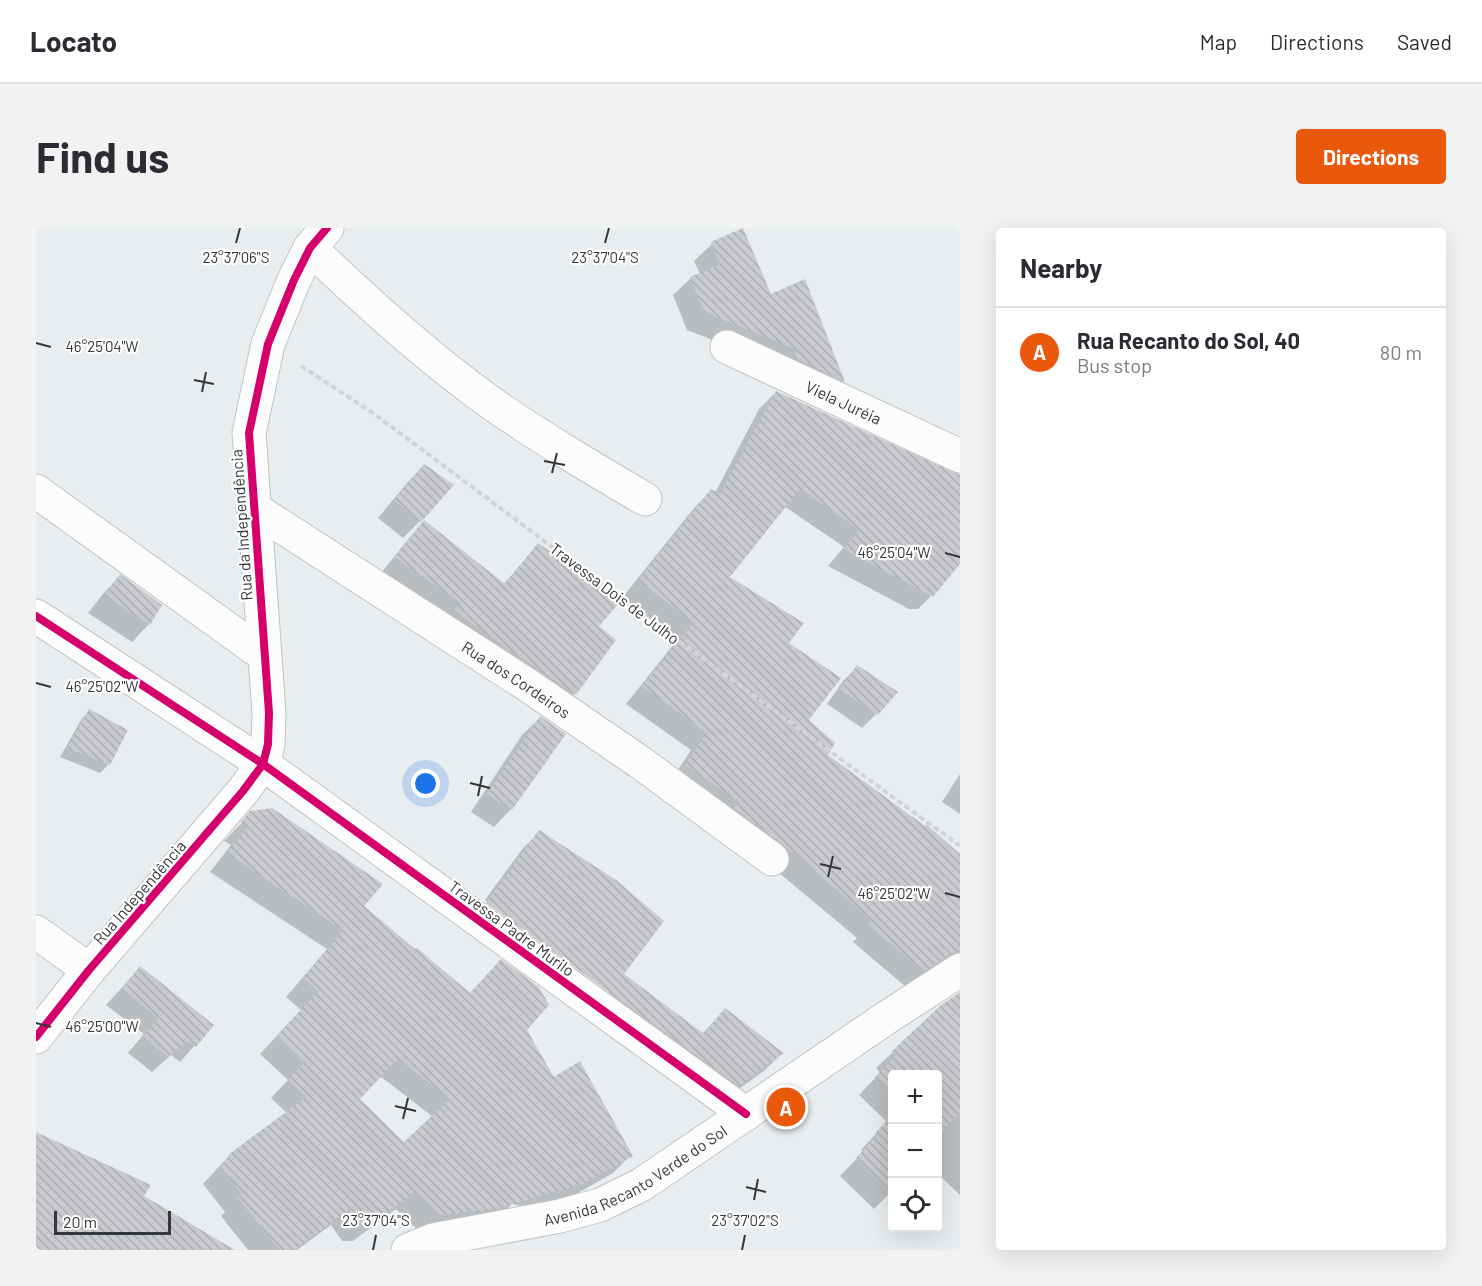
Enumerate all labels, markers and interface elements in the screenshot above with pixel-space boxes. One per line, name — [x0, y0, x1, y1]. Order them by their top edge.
text: Locato — [30, 24, 117, 58]
text: Map — [1200, 29, 1237, 54]
text: Directions — [1270, 29, 1364, 54]
text: Saved — [1397, 29, 1452, 54]
button: Directions — [1296, 129, 1446, 184]
text: Find us — [36, 131, 169, 181]
text: 23°37'06"S — [202, 248, 270, 266]
text: 23°37'04"S — [571, 248, 639, 266]
text: Nearby — [1020, 252, 1102, 283]
text: Rua Recanto do Sol, 40 — [1077, 327, 1300, 353]
text: 46°25'04"W — [65, 337, 139, 355]
text: A — [1033, 340, 1046, 364]
text: 80 m — [1380, 340, 1422, 364]
text: Bus stop — [1077, 353, 1152, 377]
street label: Viela Juréia — [803, 376, 885, 428]
street label: Rua da Independência — [226, 449, 256, 601]
street label: Travessa Dois de Julho — [547, 538, 683, 648]
text: 46°25'04"W — [857, 543, 931, 561]
street label: Rua dos Cordeiros — [459, 636, 574, 721]
text: 46°25'02"W — [65, 677, 139, 695]
your location — [411, 769, 440, 798]
street label: Rua Independência — [89, 836, 189, 948]
street label: Travessa Padre Murilo — [446, 876, 578, 980]
text: 46°25'02"W — [857, 884, 931, 902]
text: 46°25'00"W — [65, 1017, 139, 1035]
map controls — [888, 1070, 942, 1232]
button: + — [888, 1070, 942, 1124]
pin: A — [766, 1084, 806, 1130]
street label: Avenida Recanto Verde do Sol — [542, 1120, 730, 1228]
button: − — [888, 1124, 942, 1178]
button: locate — [888, 1178, 942, 1232]
scale bar — [54, 1208, 171, 1236]
text: 23°37'04"S — [342, 1211, 410, 1229]
text: 23°37'02"S — [711, 1211, 779, 1229]
text: 20 m — [63, 1212, 97, 1231]

